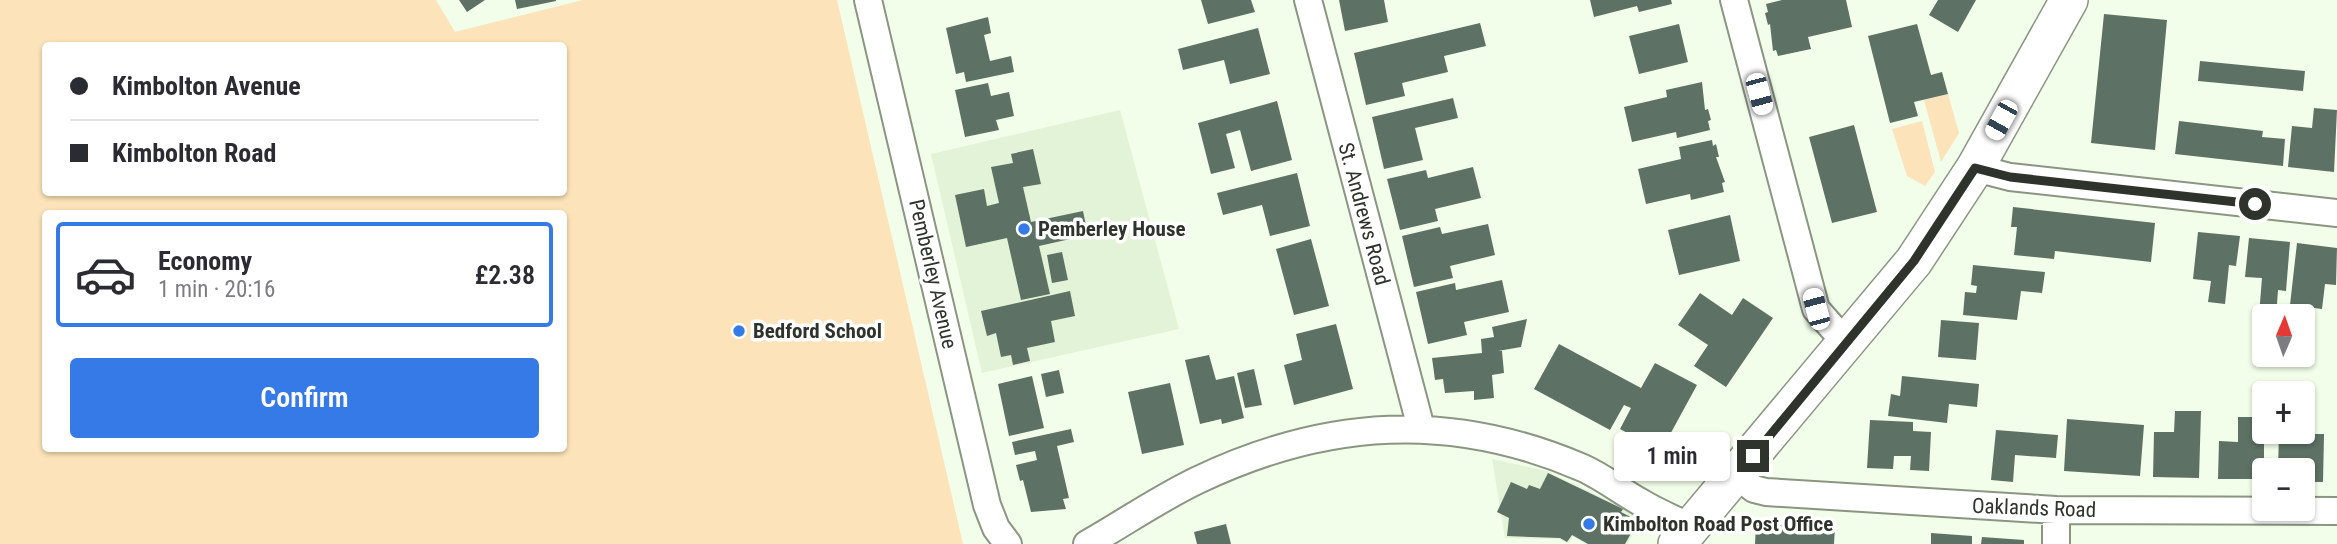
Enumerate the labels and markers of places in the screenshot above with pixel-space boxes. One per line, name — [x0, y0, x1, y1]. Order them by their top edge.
place label: Pemberley House — [1038, 217, 1185, 241]
marker: Pemberley House — [1016, 221, 1032, 237]
place label: Bedford School — [753, 319, 882, 343]
marker: Bedford School — [731, 323, 747, 339]
place label: Kimbolton Road Post Office — [1603, 512, 1833, 536]
marker: Kimbolton Road Post Office — [1581, 516, 1597, 532]

